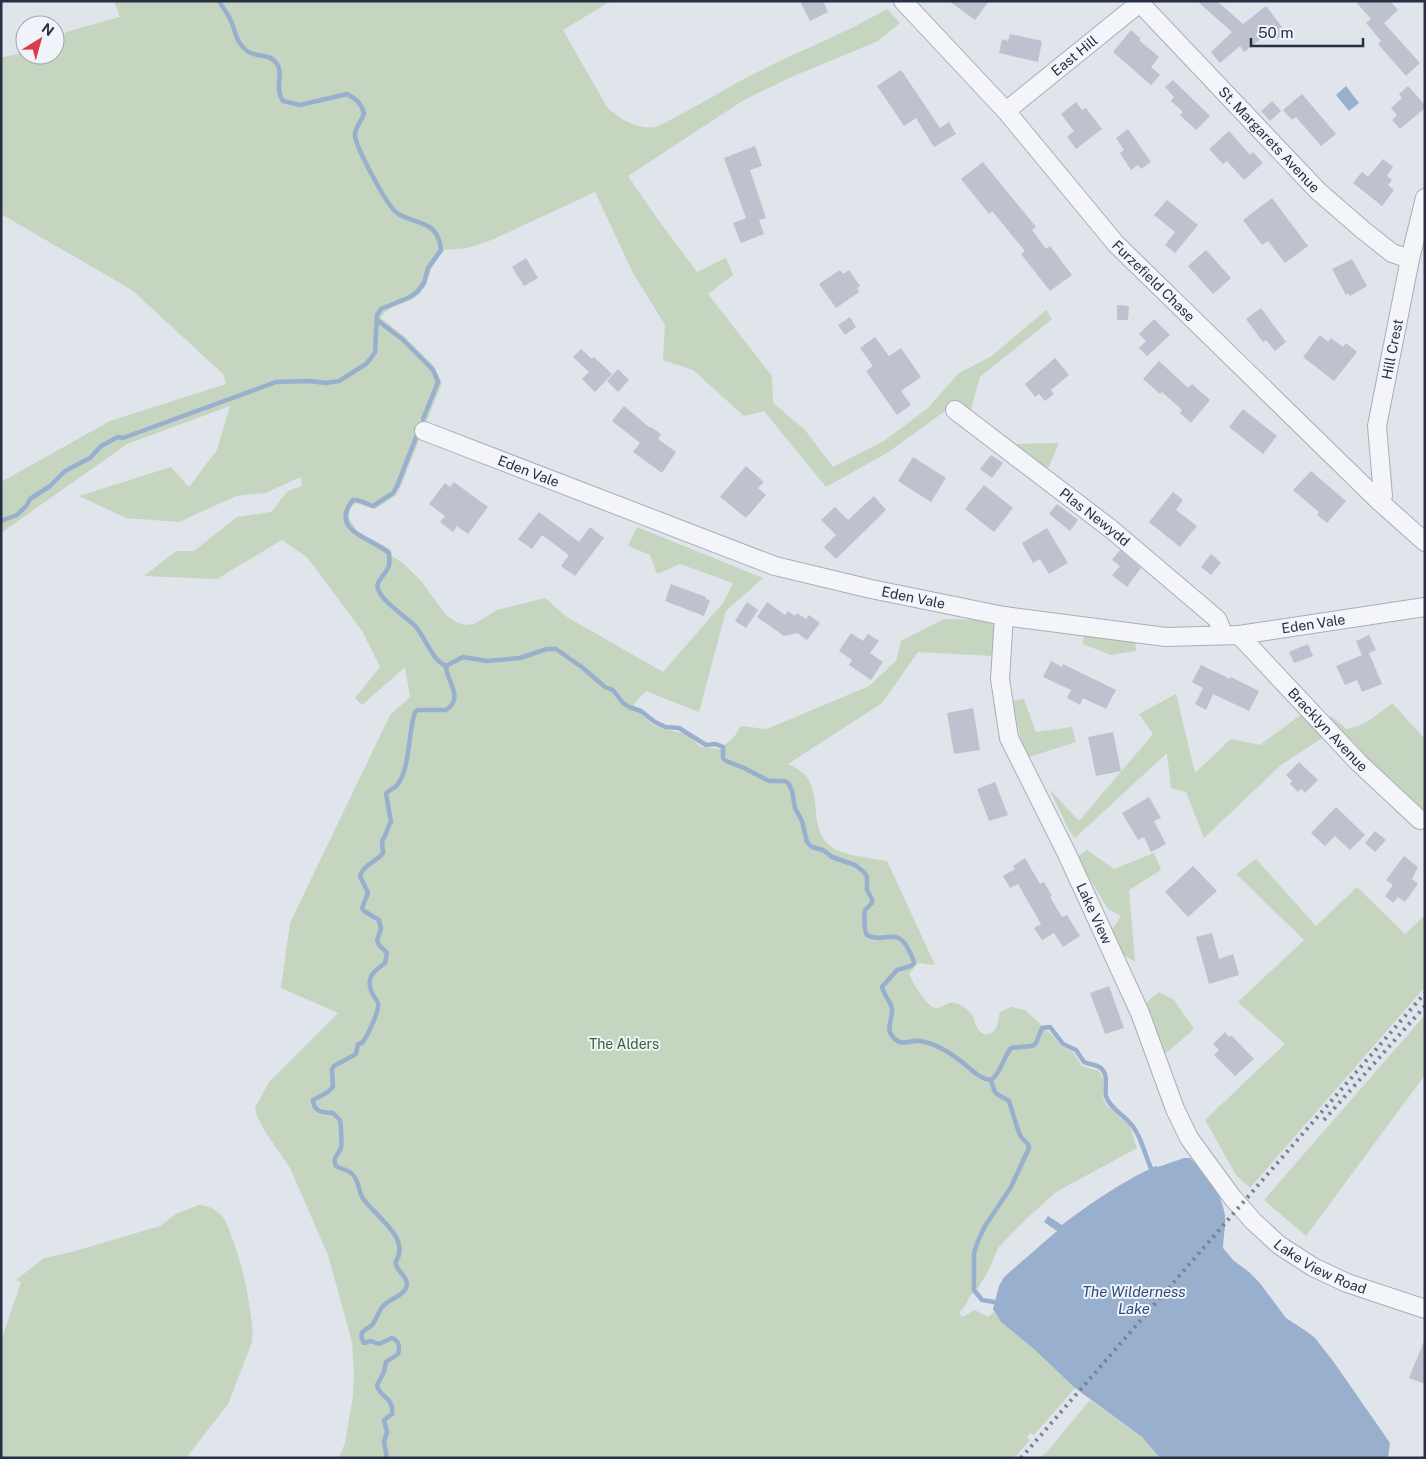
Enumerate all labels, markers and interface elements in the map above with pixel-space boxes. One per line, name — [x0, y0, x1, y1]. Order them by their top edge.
north arrow — [15, 15, 65, 65]
scale bar — [1251, 15, 1364, 47]
text: N — [39, 20, 57, 39]
text: 50 m — [1258, 24, 1293, 41]
street label: East Hill — [1048, 32, 1101, 79]
street label: St. Margarets Avenue — [1215, 83, 1323, 196]
street label: Furzefield Chase — [1109, 237, 1198, 325]
street label: Hill Crest — [1378, 318, 1406, 381]
street label: Eden Vale — [496, 452, 562, 490]
street label: Plas Newydd — [1056, 485, 1133, 549]
street label: Eden Vale — [880, 583, 947, 612]
street label: Eden Vale — [1280, 611, 1346, 637]
street label: Bracklyn Avenue — [1285, 685, 1371, 775]
street label: Lake View — [1073, 880, 1115, 947]
park label: The Alders — [589, 1036, 659, 1052]
street label: Lake View Road — [1270, 1236, 1368, 1297]
water label: The Wilderness Lake — [1082, 1283, 1186, 1317]

